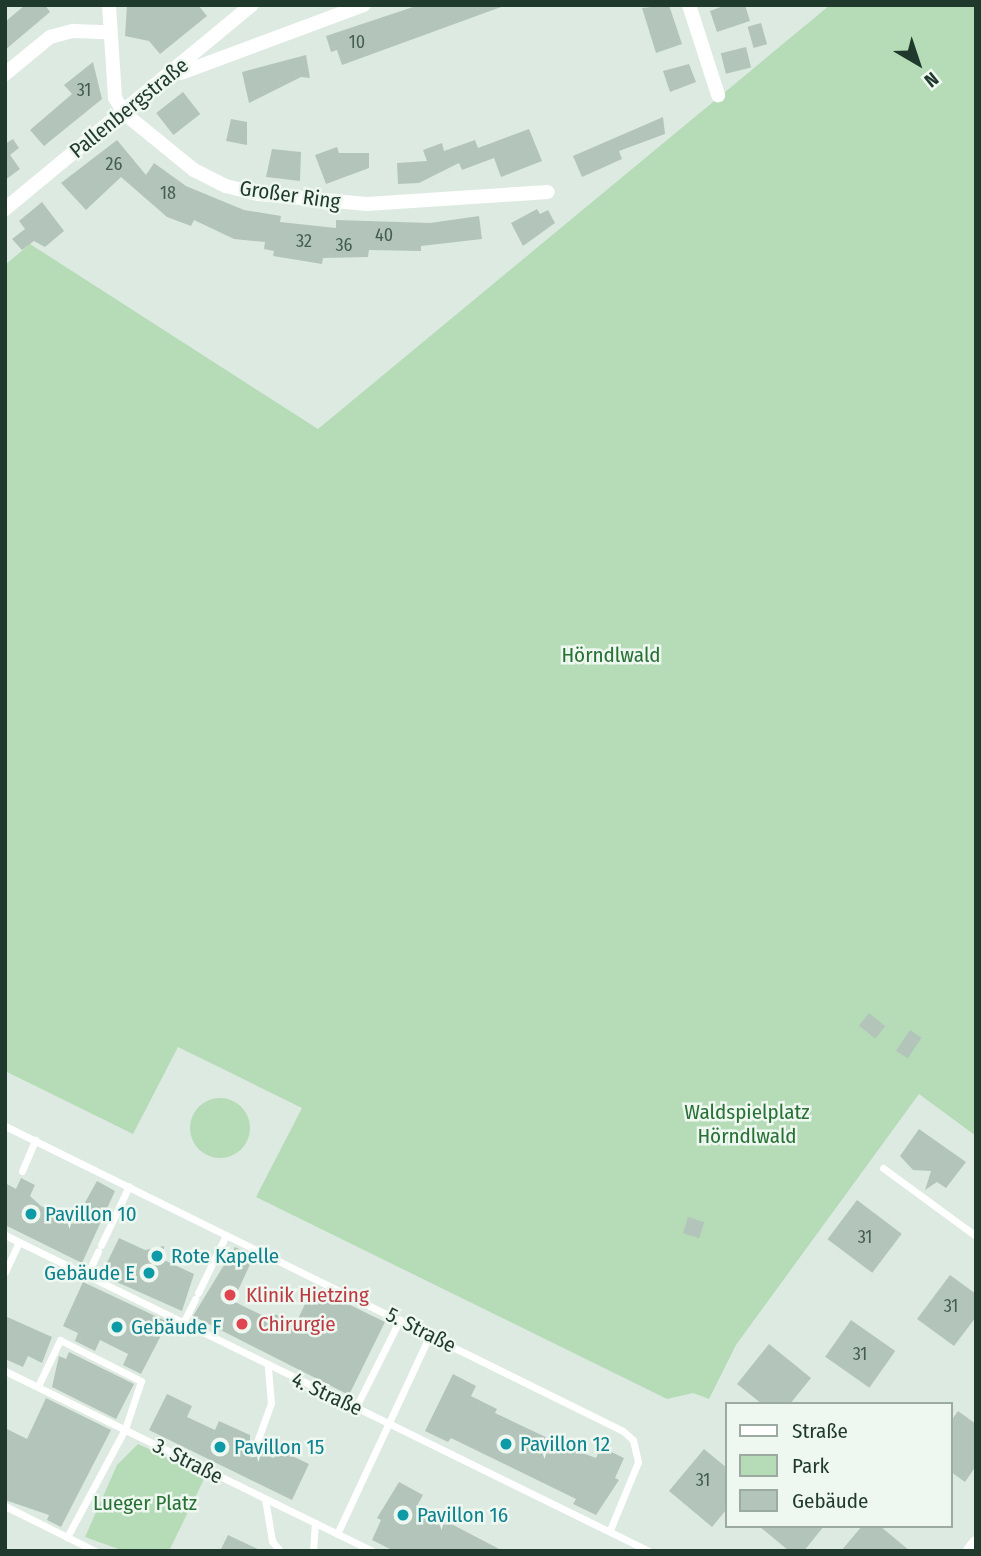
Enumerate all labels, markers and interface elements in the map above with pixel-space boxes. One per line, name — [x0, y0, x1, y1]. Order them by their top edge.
north arrow — [883, 28, 953, 98]
house number: 10 — [349, 31, 365, 53]
street label: Pallenbergstraße — [65, 53, 193, 163]
text: N — [920, 67, 943, 92]
house number: 31 — [77, 79, 91, 101]
house number: 26 — [106, 153, 122, 175]
street label: Großer Ring — [238, 175, 342, 215]
house number: 18 — [160, 182, 176, 204]
house number: 40 — [375, 224, 393, 246]
house number: 32 — [296, 230, 312, 252]
house number: 36 — [335, 234, 353, 256]
park label: Hörndlwald — [561, 642, 661, 668]
park label: Waldspielplatz Hörndlwald — [684, 1099, 810, 1149]
place label: Pavillon 10 — [45, 1201, 137, 1227]
marker: Pavillon 10 — [23, 1206, 39, 1222]
house number: 31 — [858, 1226, 872, 1248]
place label: Rote Kapelle — [171, 1243, 279, 1269]
marker: Rote Kapelle — [149, 1248, 165, 1264]
place label: Gebäude E — [44, 1260, 135, 1286]
marker: Gebäude E — [141, 1265, 157, 1281]
place label: Klinik Hietzing — [246, 1282, 369, 1308]
marker: Klinik Hietzing — [220, 1285, 240, 1305]
house number: 31 — [944, 1295, 958, 1317]
street label: 5. Straße — [382, 1302, 460, 1358]
place label: Chirurgie — [258, 1311, 336, 1337]
place label: Gebäude F — [131, 1314, 221, 1340]
marker: Chirurgie — [232, 1314, 252, 1334]
marker: Gebäude F — [109, 1319, 125, 1335]
house number: 31 — [853, 1343, 867, 1365]
street label: 4. Straße — [288, 1367, 366, 1421]
legend — [726, 1402, 953, 1528]
text: Straße — [792, 1418, 848, 1444]
place label: Pavillon 12 — [520, 1431, 610, 1457]
street label: 3. Straße — [149, 1433, 227, 1489]
place label: Pavillon 15 — [234, 1434, 324, 1460]
marker: Pavillon 12 — [498, 1436, 514, 1452]
marker: Pavillon 15 — [212, 1439, 228, 1455]
text: Park — [792, 1453, 829, 1479]
house number: 31 — [696, 1469, 710, 1491]
text: Gebäude — [792, 1488, 868, 1514]
park label: Lueger Platz — [93, 1490, 197, 1516]
place label: Pavillon 16 — [417, 1502, 508, 1528]
marker: Pavillon 16 — [395, 1507, 411, 1523]

